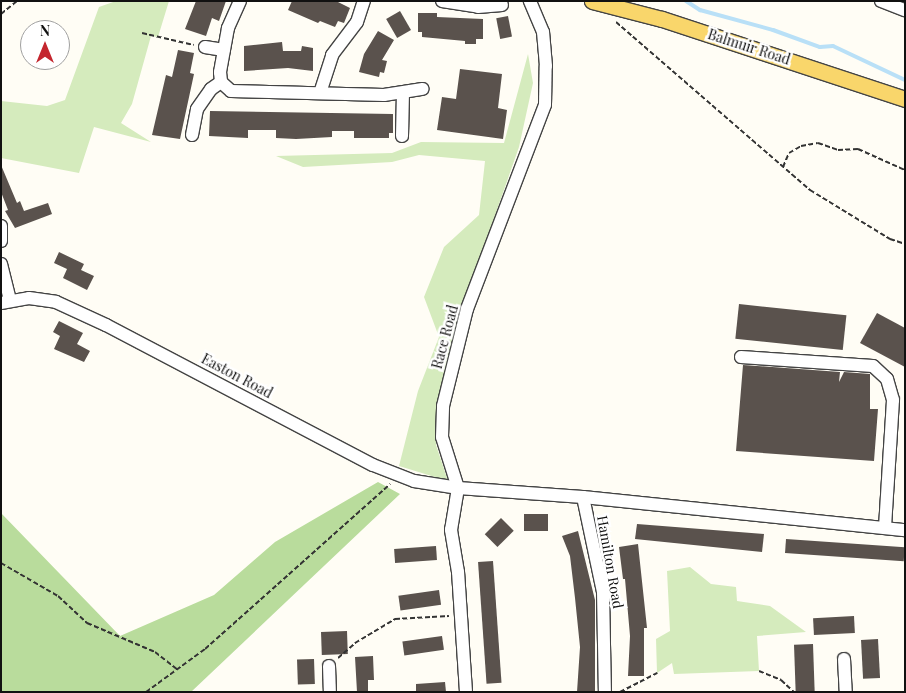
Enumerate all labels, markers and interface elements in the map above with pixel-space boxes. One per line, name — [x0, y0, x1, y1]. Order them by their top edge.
north arrow — [20, 20, 70, 70]
text: N — [40, 21, 50, 40]
street label: Balmuir Road — [706, 26, 792, 68]
street label: Race Road — [428, 303, 462, 371]
street label: Easton Road — [199, 350, 275, 402]
street label: Hamilton Road — [594, 514, 626, 610]

